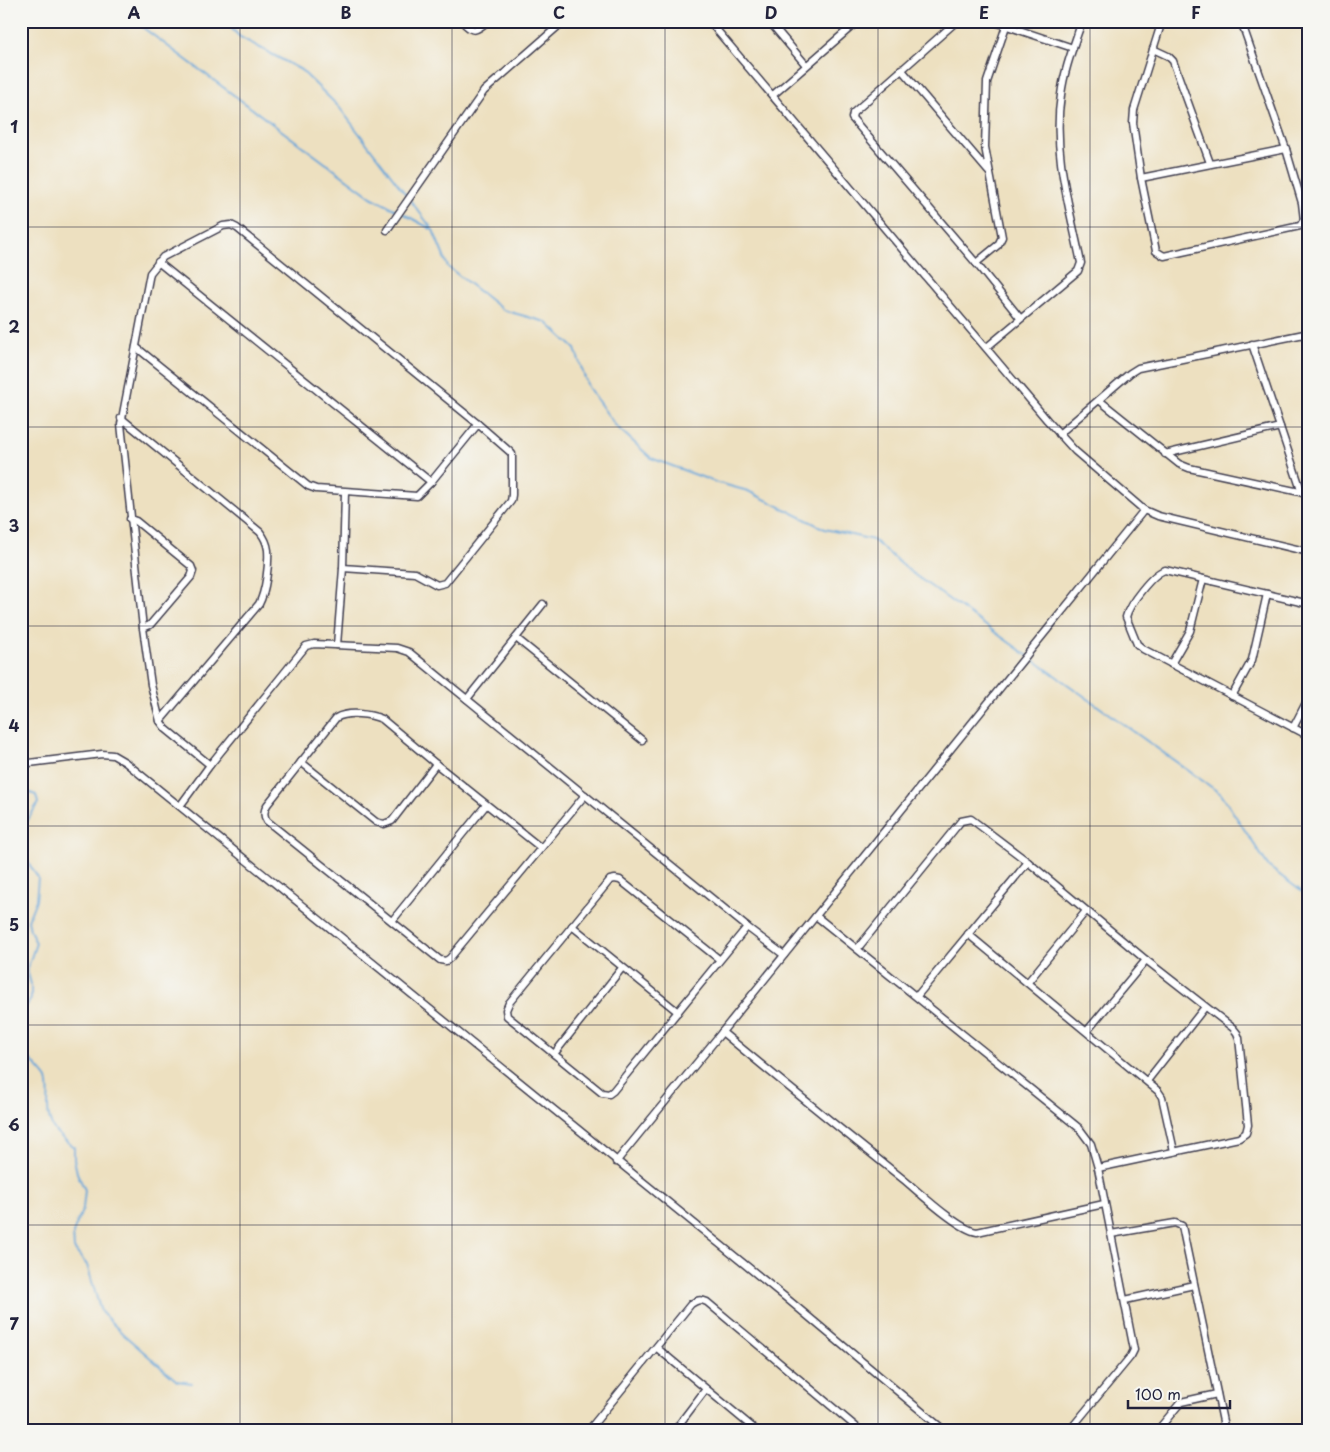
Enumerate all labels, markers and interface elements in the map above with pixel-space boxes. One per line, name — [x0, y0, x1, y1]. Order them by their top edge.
text: A — [128, 0, 141, 24]
text: B — [341, 0, 352, 24]
text: C — [553, 0, 565, 24]
text: D — [765, 0, 777, 24]
text: E — [979, 0, 989, 24]
text: F — [1191, 0, 1201, 24]
text: 1 — [10, 114, 18, 138]
text: 2 — [8, 314, 20, 338]
text: 3 — [9, 513, 19, 537]
text: 4 — [9, 713, 20, 737]
text: 5 — [9, 912, 19, 936]
text: 6 — [8, 1112, 20, 1136]
text: 7 — [9, 1311, 19, 1335]
scale bar — [1128, 1377, 1230, 1409]
text: 100 m — [1135, 1382, 1181, 1405]

